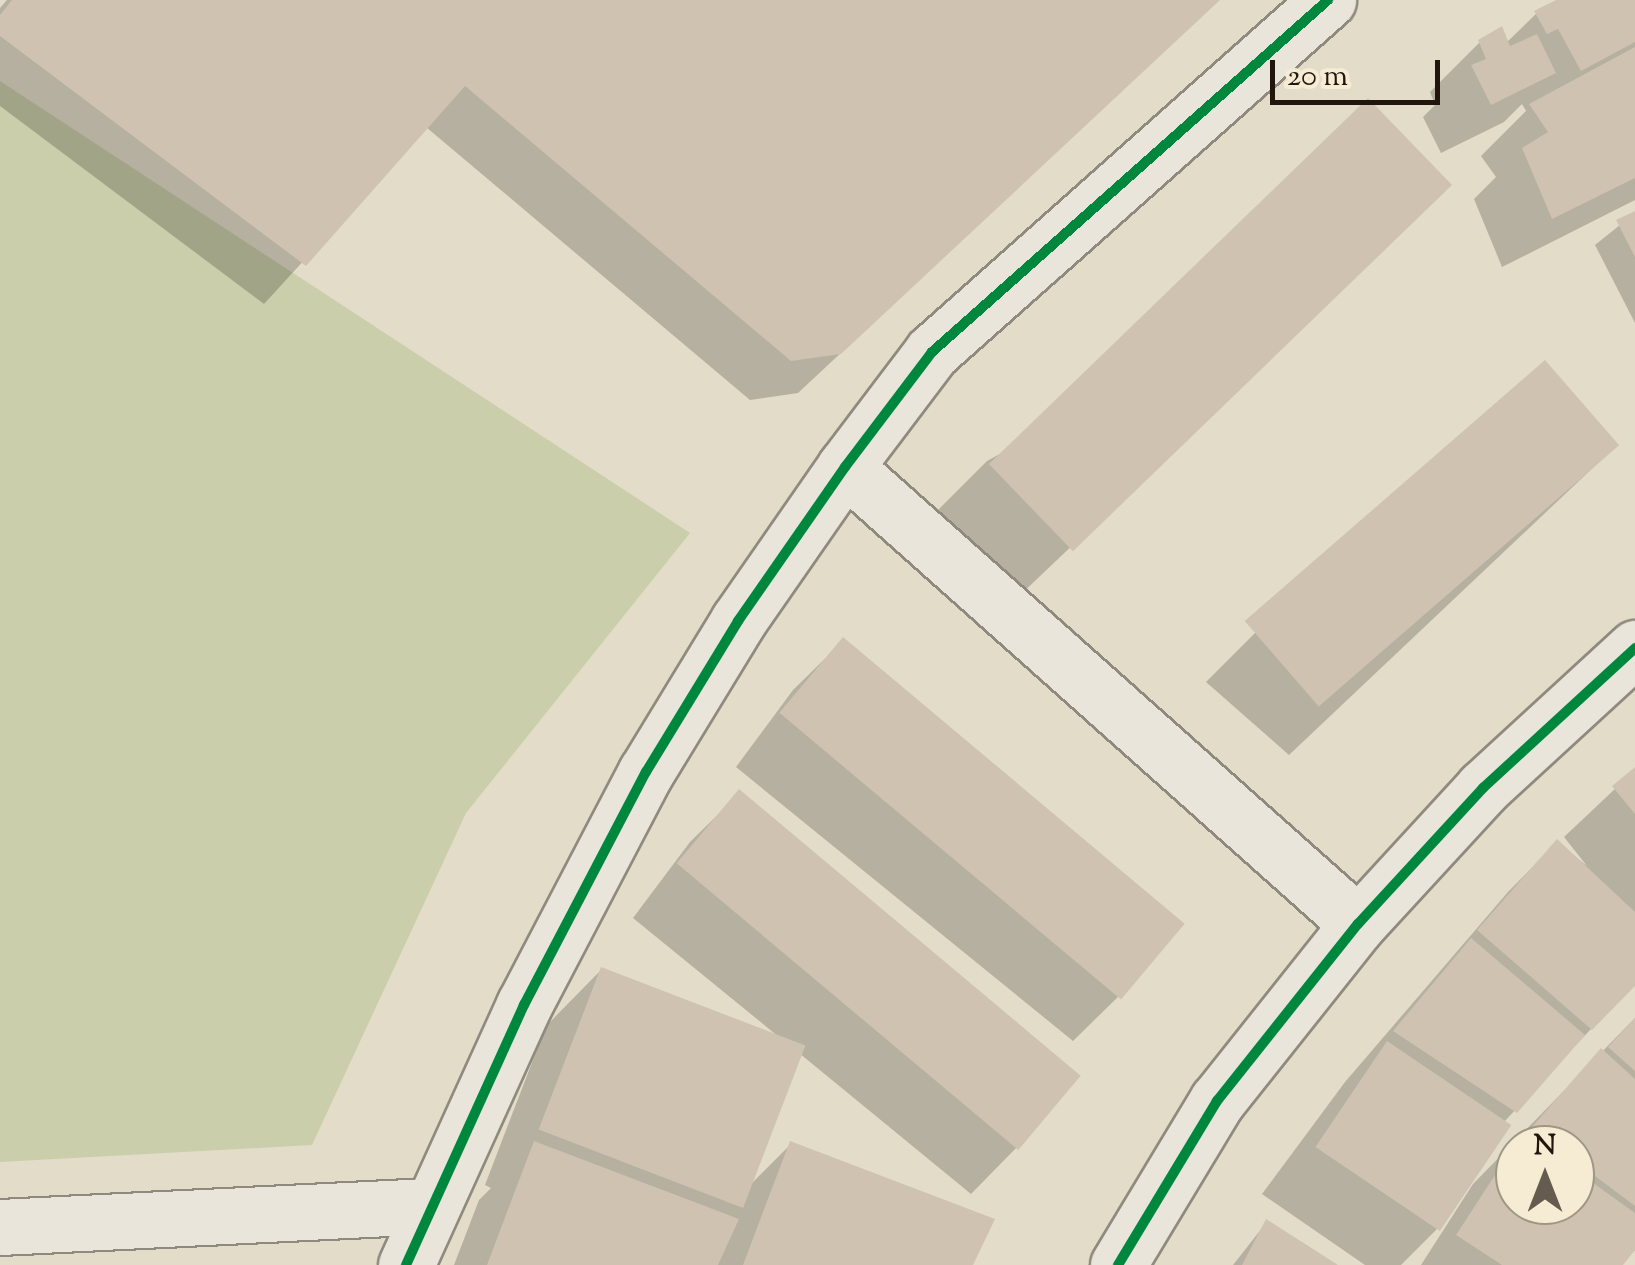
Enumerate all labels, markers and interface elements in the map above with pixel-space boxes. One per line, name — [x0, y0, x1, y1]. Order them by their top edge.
scale bar — [1275, 40, 1445, 102]
text: 20 m — [1287, 56, 1348, 99]
north arrow — [1495, 1125, 1595, 1225]
text: N — [1534, 1127, 1556, 1167]

